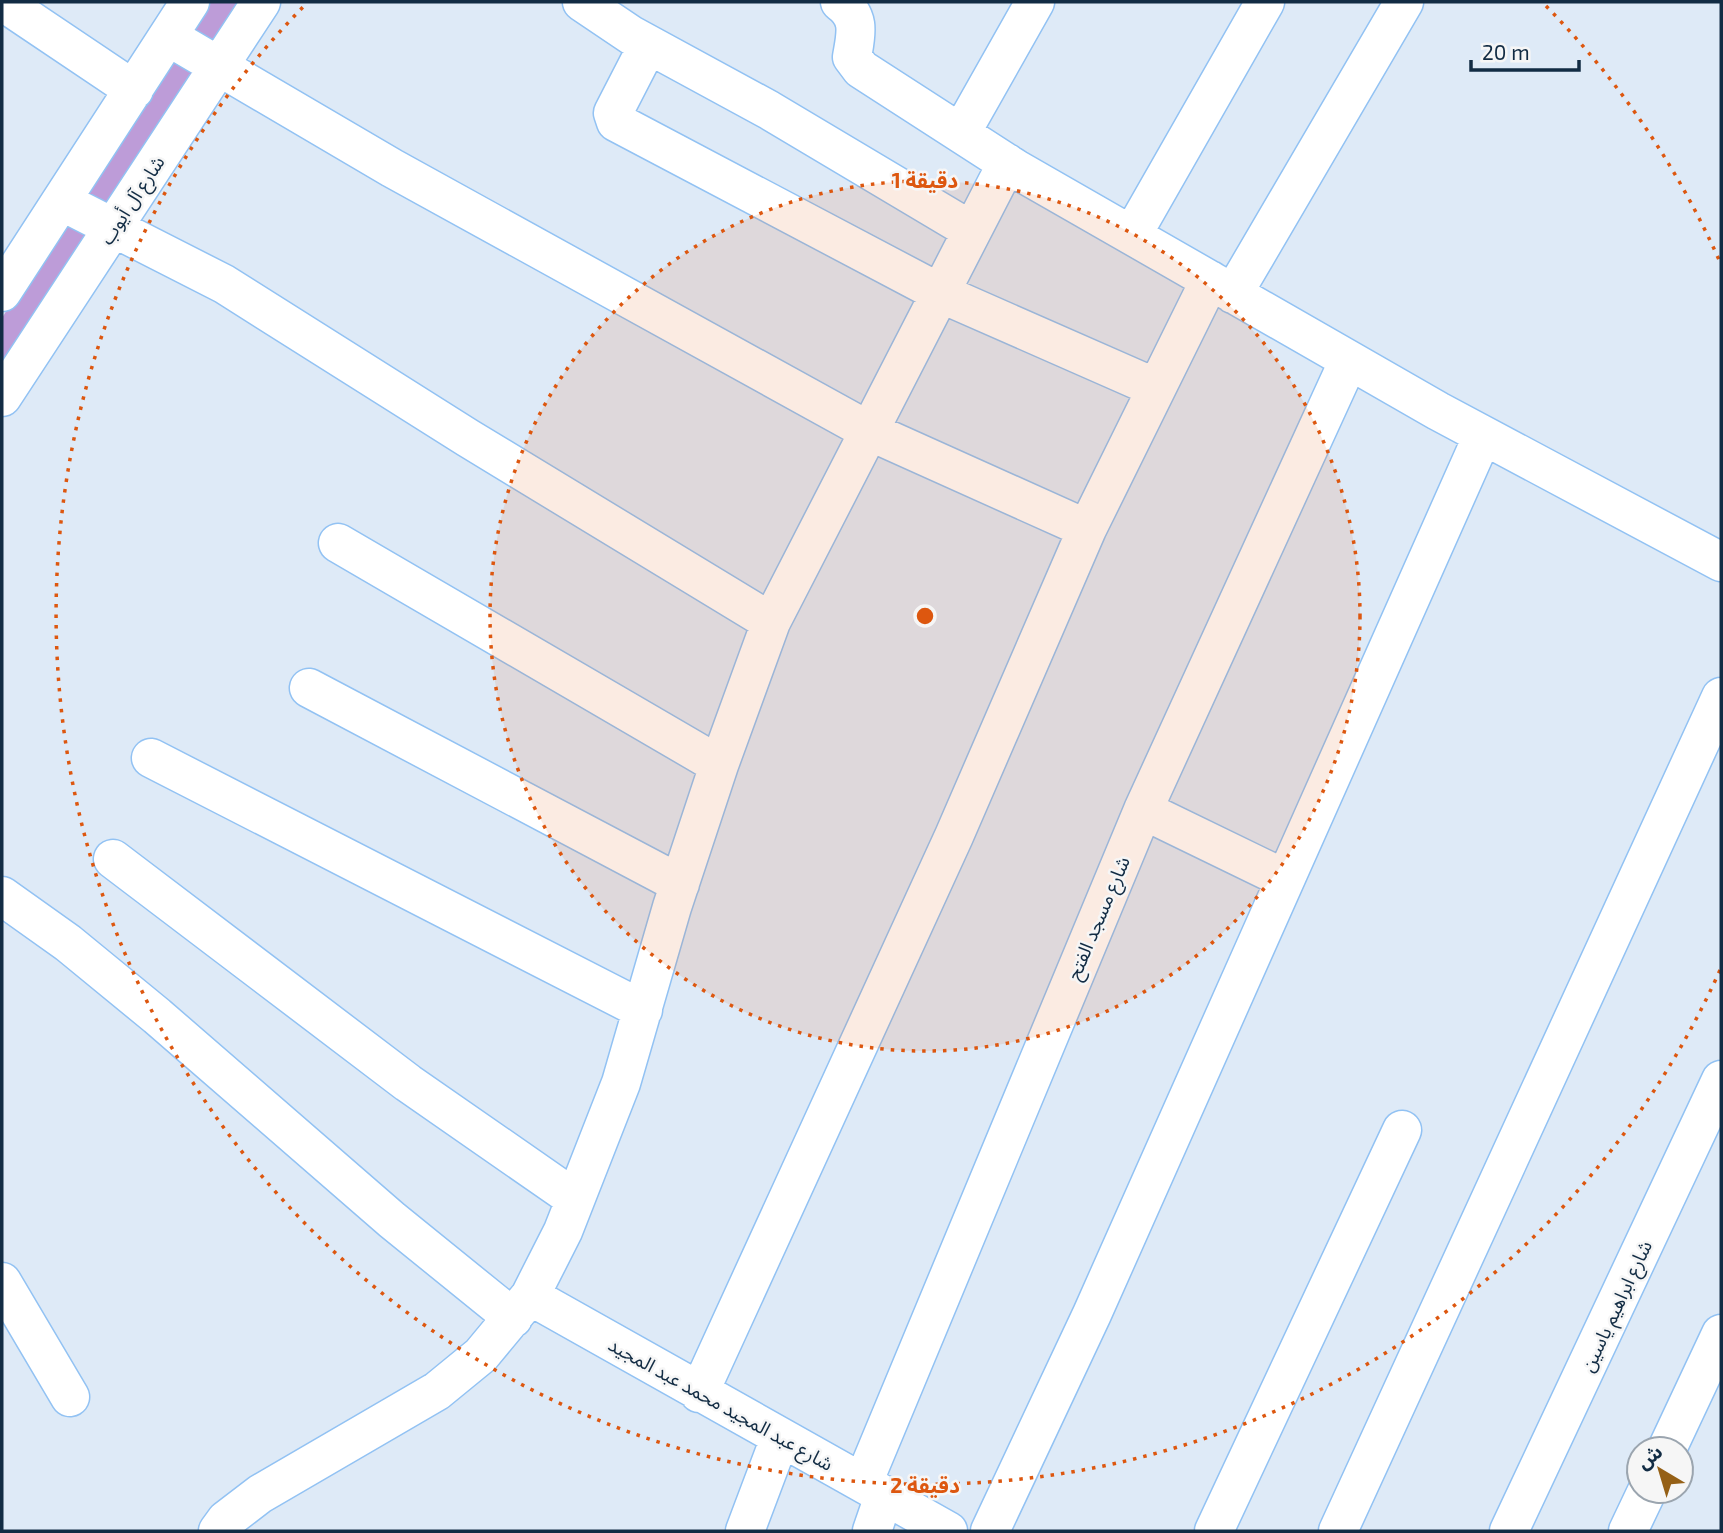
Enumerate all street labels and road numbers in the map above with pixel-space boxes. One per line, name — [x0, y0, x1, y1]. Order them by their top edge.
street label: شارع آل أيوب — [94, 151, 171, 250]
street label: شارع مسجد الفتح — [1061, 852, 1138, 985]
street label: شارع ابراهيم ياسين — [1575, 1236, 1660, 1377]
street label: شارع عبد المجيد محمد عبد المجيد — [603, 1332, 838, 1478]

